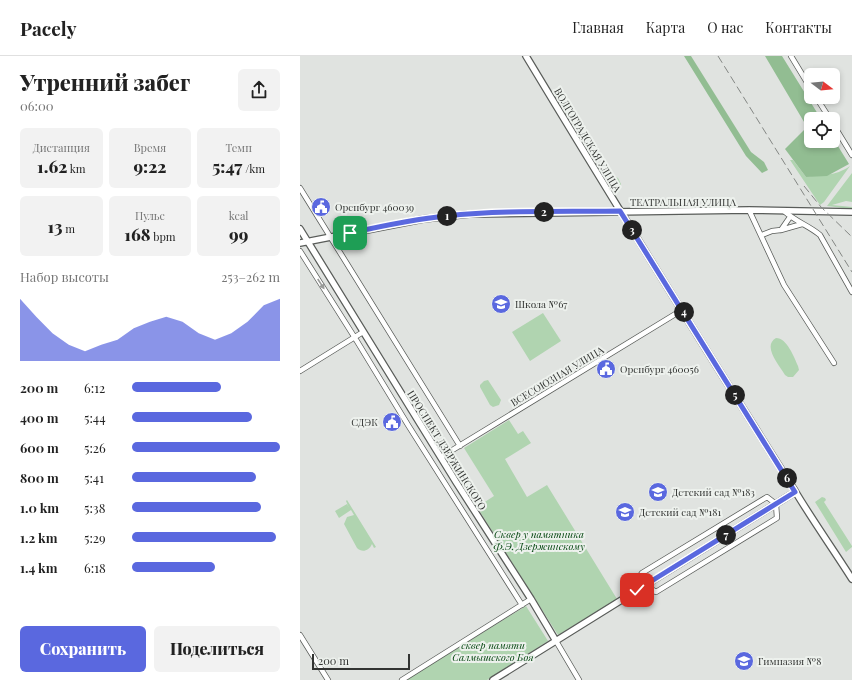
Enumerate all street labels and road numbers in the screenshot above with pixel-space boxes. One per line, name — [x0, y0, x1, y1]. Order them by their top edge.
street label: ВОЛГОГРАДСКАЯ УЛИЦА — [551, 85, 625, 195]
street label: ТЕАТРАЛЬНАЯ УЛИЦА — [630, 195, 737, 209]
street label: ВСЕСОЮЗНАЯ УЛИЦА — [508, 342, 607, 409]
street label: ПРОСПЕКТ ДЗЕРЖИНСКОГО — [404, 387, 490, 513]

